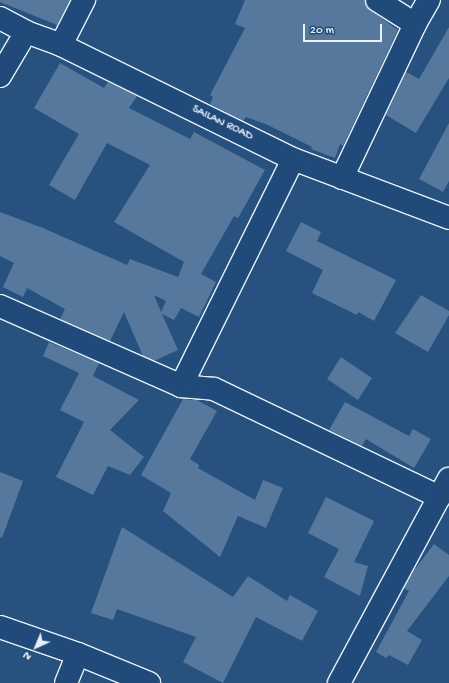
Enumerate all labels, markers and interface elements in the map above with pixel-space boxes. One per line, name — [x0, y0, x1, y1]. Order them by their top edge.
scale bar — [305, 16, 384, 42]
text: 20 m — [310, 24, 334, 38]
street label: SAILAN ROAD — [189, 103, 255, 145]
north arrow — [16, 627, 56, 667]
text: N — [21, 649, 34, 662]

